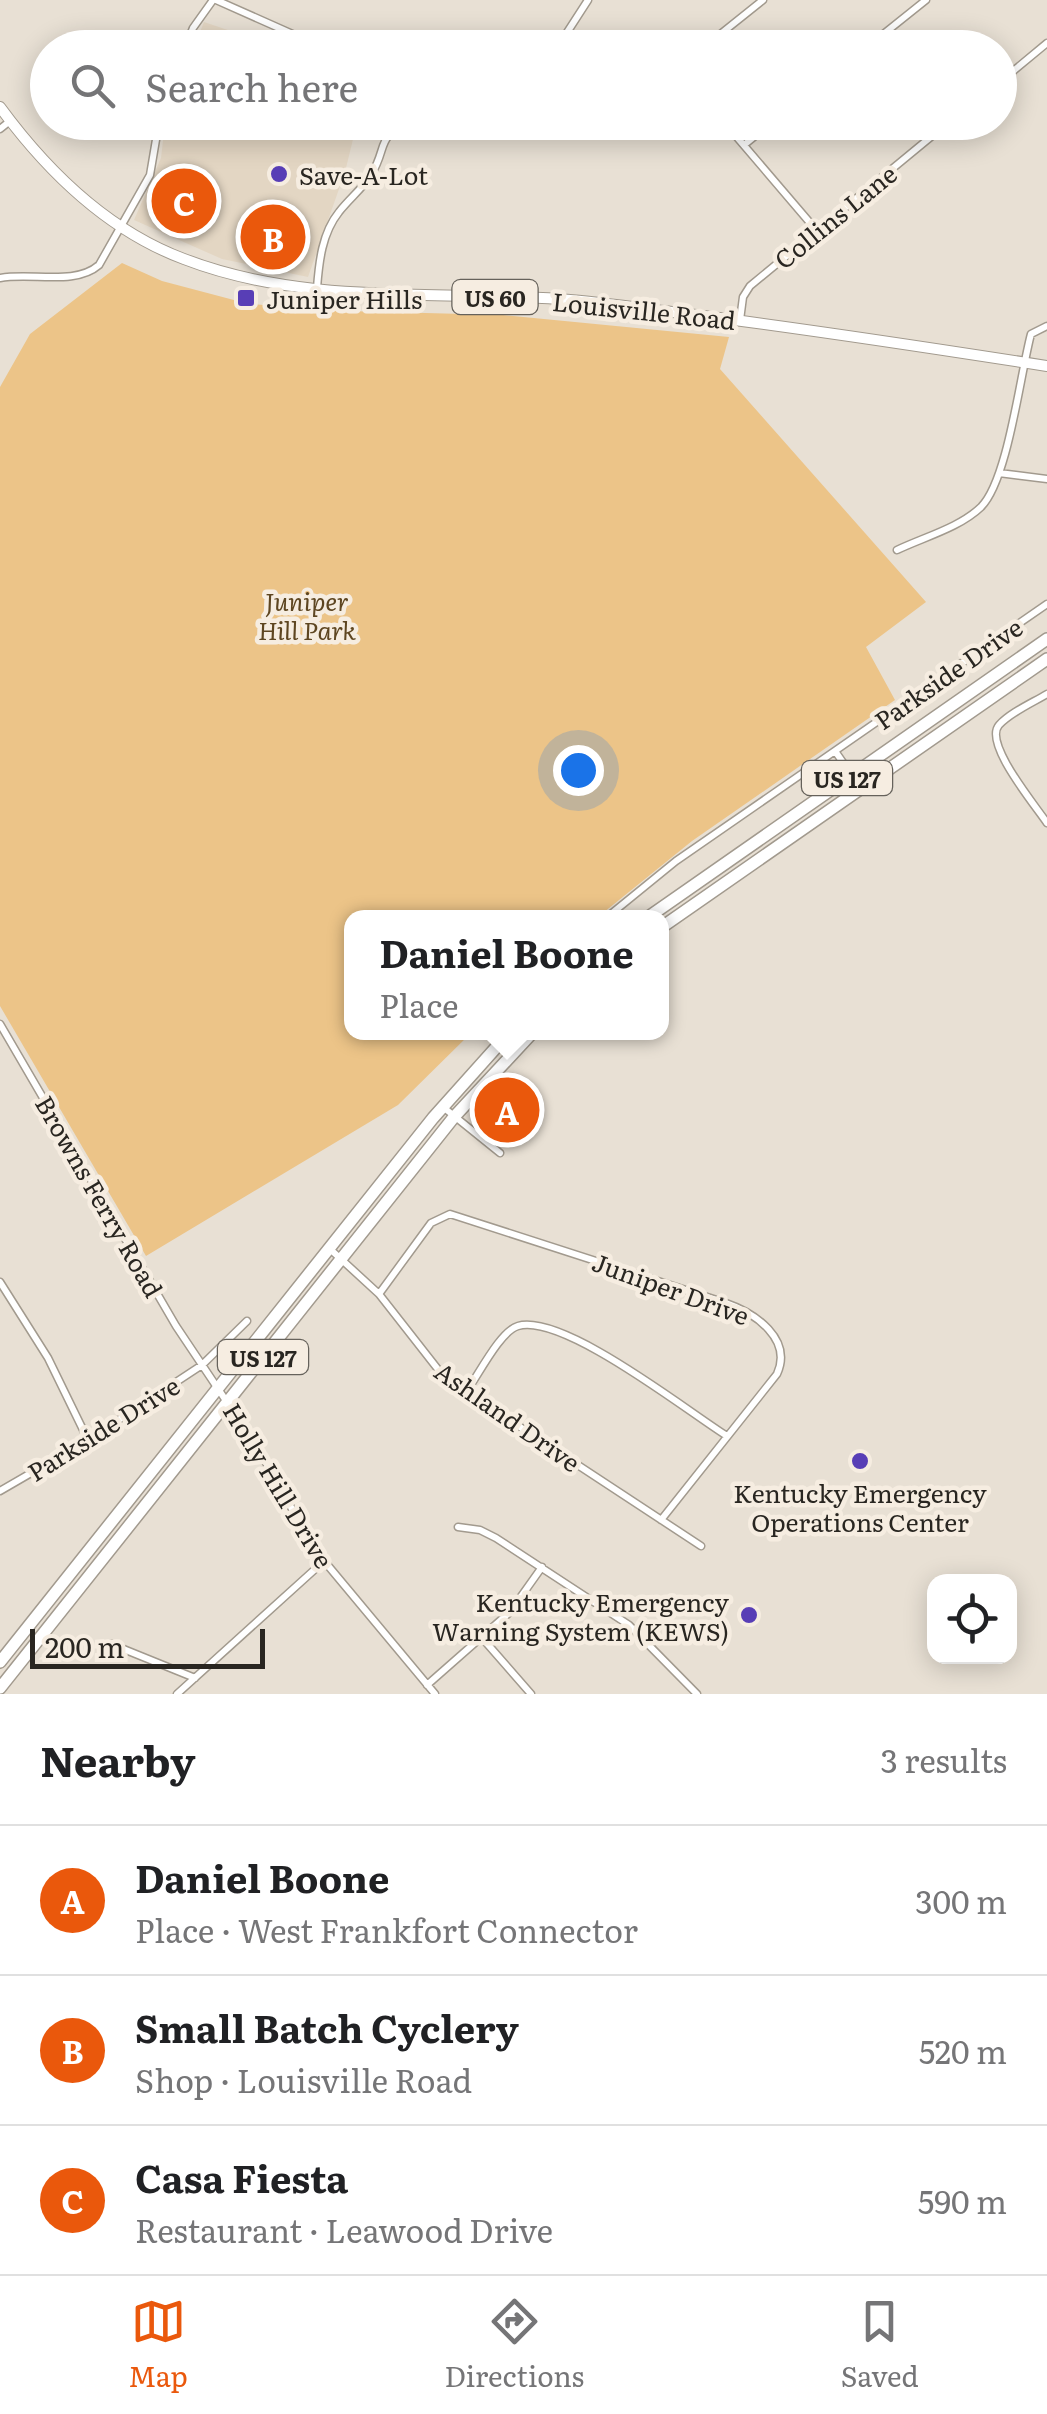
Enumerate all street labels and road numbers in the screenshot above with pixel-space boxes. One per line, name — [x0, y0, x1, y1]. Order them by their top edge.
street label: Collins Lane — [766, 155, 904, 277]
road number: US 60 — [452, 280, 538, 314]
street label: Louisville Road — [551, 282, 737, 338]
street label: Parkside Drive — [866, 608, 1030, 738]
road number: US 127 — [802, 761, 892, 795]
street label: Browns Ferry Road — [27, 1088, 173, 1304]
street label: Juniper Drive — [587, 1242, 755, 1334]
road number: US 127 — [218, 1340, 308, 1374]
street label: Ashland Drive — [428, 1352, 588, 1480]
street label: Parkside Drive — [20, 1366, 186, 1490]
street label: Holly Hill Drive — [215, 1395, 343, 1575]

